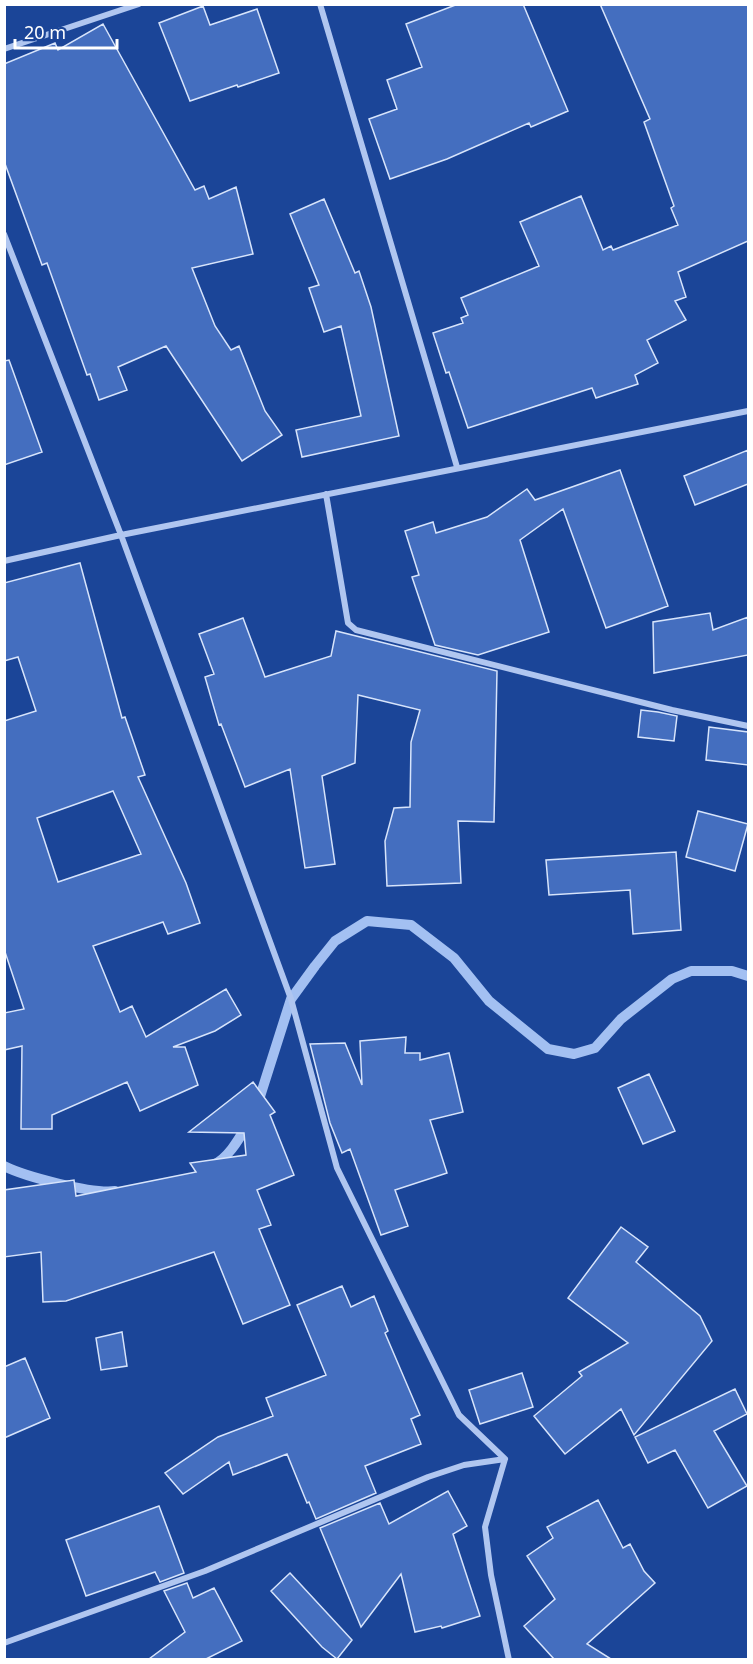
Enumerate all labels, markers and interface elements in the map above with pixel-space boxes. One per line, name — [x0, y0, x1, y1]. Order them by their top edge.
scale bar — [15, 12, 117, 50]
text: 20 m — [24, 20, 66, 44]

